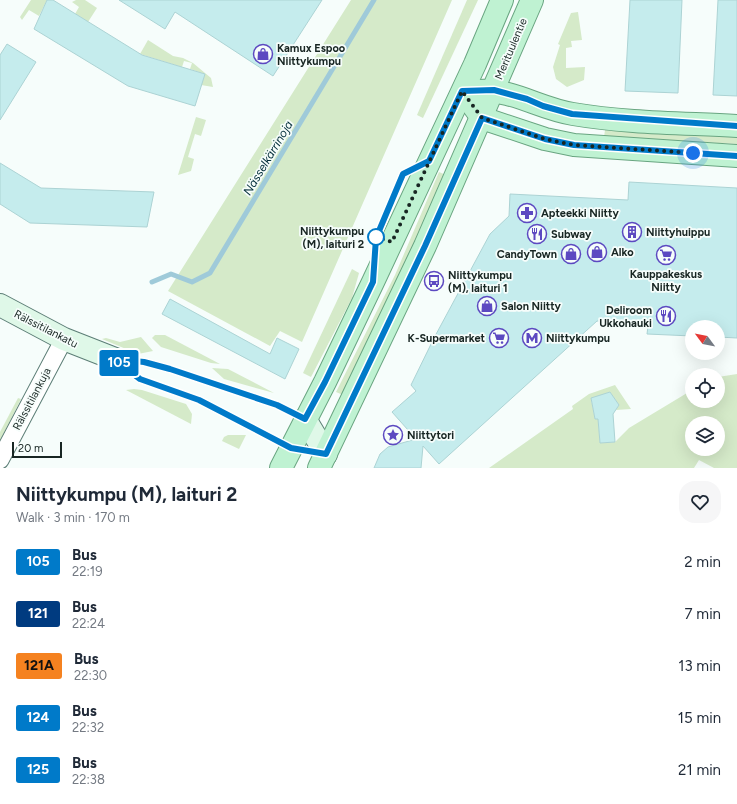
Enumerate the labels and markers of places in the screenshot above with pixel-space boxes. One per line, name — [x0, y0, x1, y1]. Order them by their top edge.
place label: Kamux Espoo Niittykumpu — [277, 42, 346, 68]
shop icon: Kamux Espoo Niittykumpu — [252, 43, 274, 65]
pharmacy icon: Apteekki Niitty — [516, 202, 538, 224]
place label: Apteekki Niitty — [541, 207, 619, 220]
building icon: Niittyhuippu — [621, 221, 643, 243]
restaurant icon: Subway — [526, 223, 548, 245]
place label: Niittykumpu (M), laituri 2 — [300, 225, 364, 251]
place label: Niittyhuippu — [646, 226, 710, 239]
marker: Niittykumpu (M), laituri 2 — [367, 228, 385, 246]
place label: Subway — [551, 228, 592, 241]
shop icon: Alko — [586, 241, 608, 263]
shop icon: CandyTown — [560, 243, 582, 265]
supermarket icon: Kauppakeskus Niitty — [655, 244, 677, 266]
place label: Alko — [611, 246, 634, 259]
place label: CandyTown — [497, 248, 557, 261]
place label: Kauppakeskus Niitty — [630, 268, 702, 294]
place label: Niittykumpu (M), laituri 1 — [448, 269, 512, 295]
bus stop icon: Niittykumpu (M), laituri 1 — [423, 270, 445, 292]
shop icon: Salon Niitty — [476, 295, 498, 317]
place label: Salon Niitty — [501, 300, 562, 313]
place label: Deliroom Ukkohauki — [599, 304, 652, 330]
restaurant icon: Deliroom Ukkohauki — [655, 305, 677, 327]
supermarket icon: K-Supermarket — [488, 327, 510, 349]
metro station icon: Niittykumpu — [521, 327, 543, 349]
place label: K-Supermarket — [408, 332, 486, 345]
place label: Niittykumpu — [546, 332, 610, 345]
place icon: Niittytori — [382, 424, 404, 446]
place label: Niittytori — [407, 429, 454, 442]

